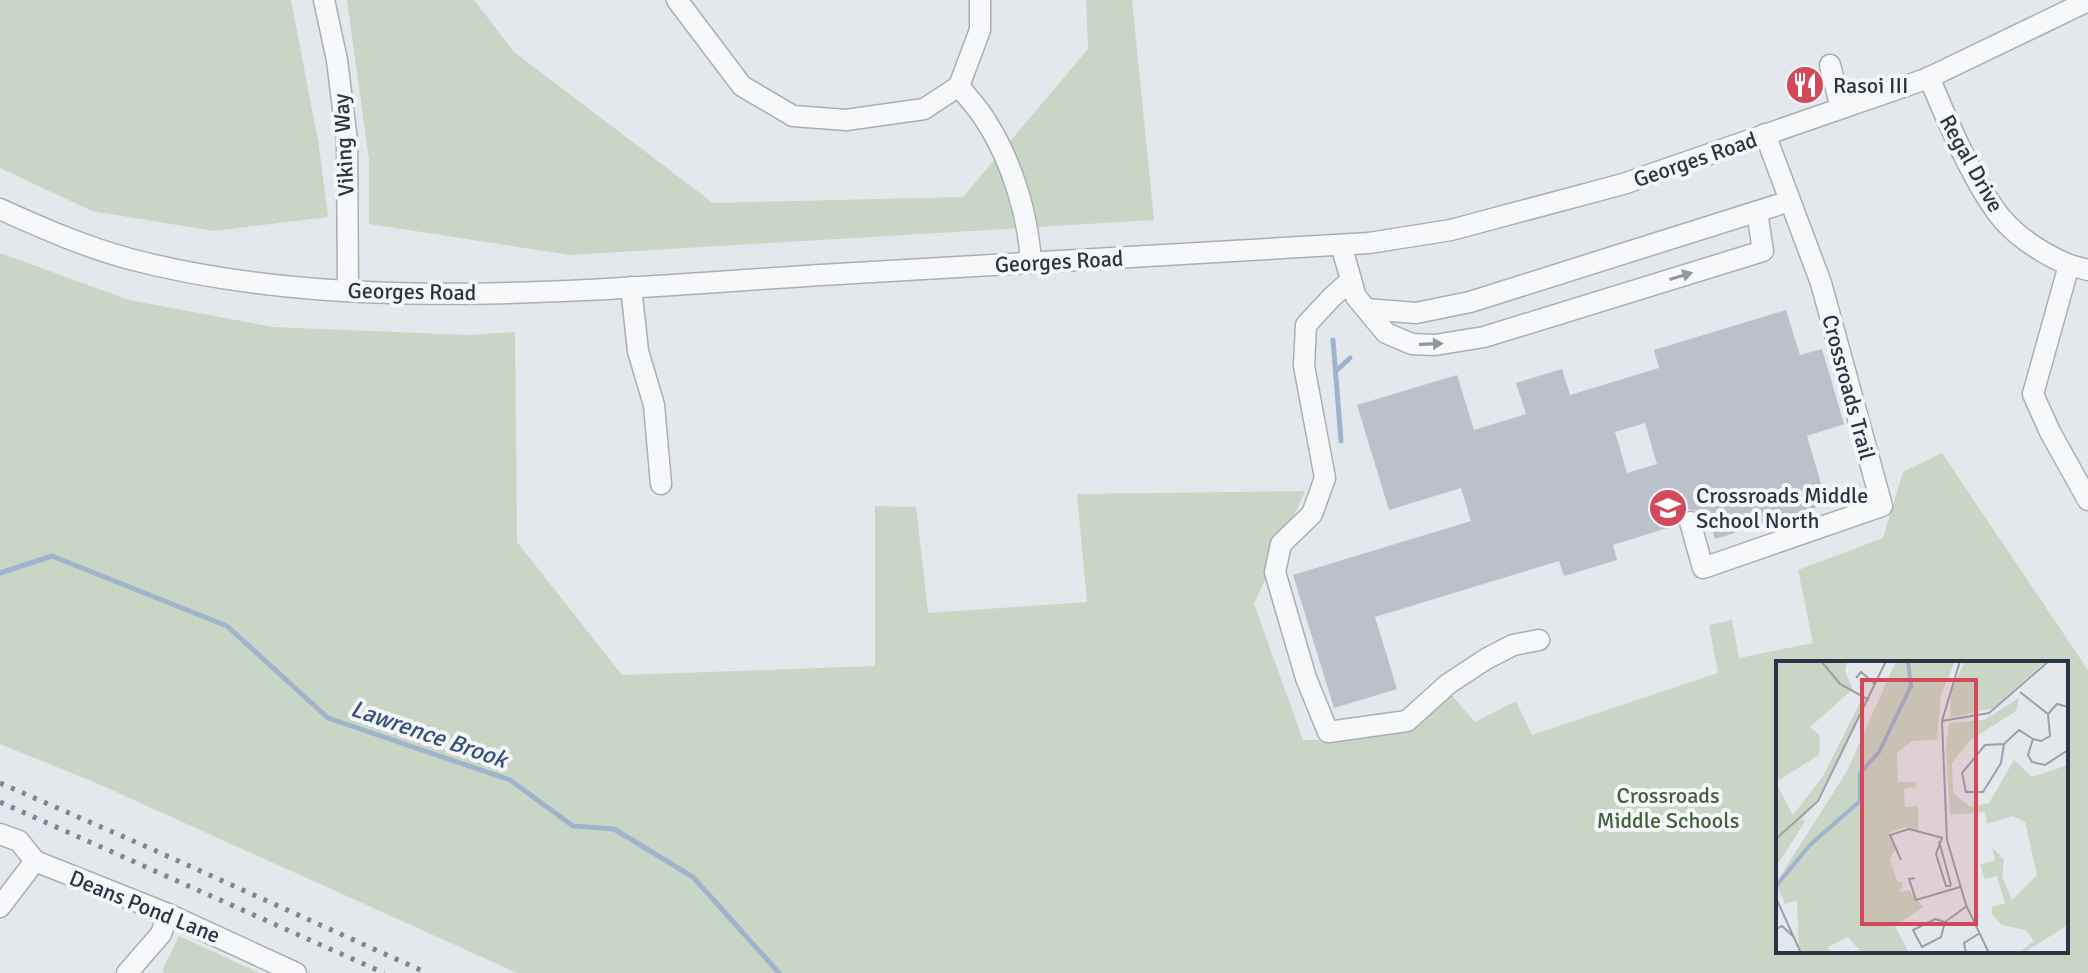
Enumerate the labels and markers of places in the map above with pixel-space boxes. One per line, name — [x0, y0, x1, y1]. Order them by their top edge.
restaurant icon: Rasoi III — [1784, 64, 1826, 106]
place label: Rasoi III — [1833, 72, 1908, 99]
place label: Crossroads Middle School North — [1696, 482, 1868, 534]
school or university icon: Crossroads Middle School North — [1647, 487, 1689, 529]

